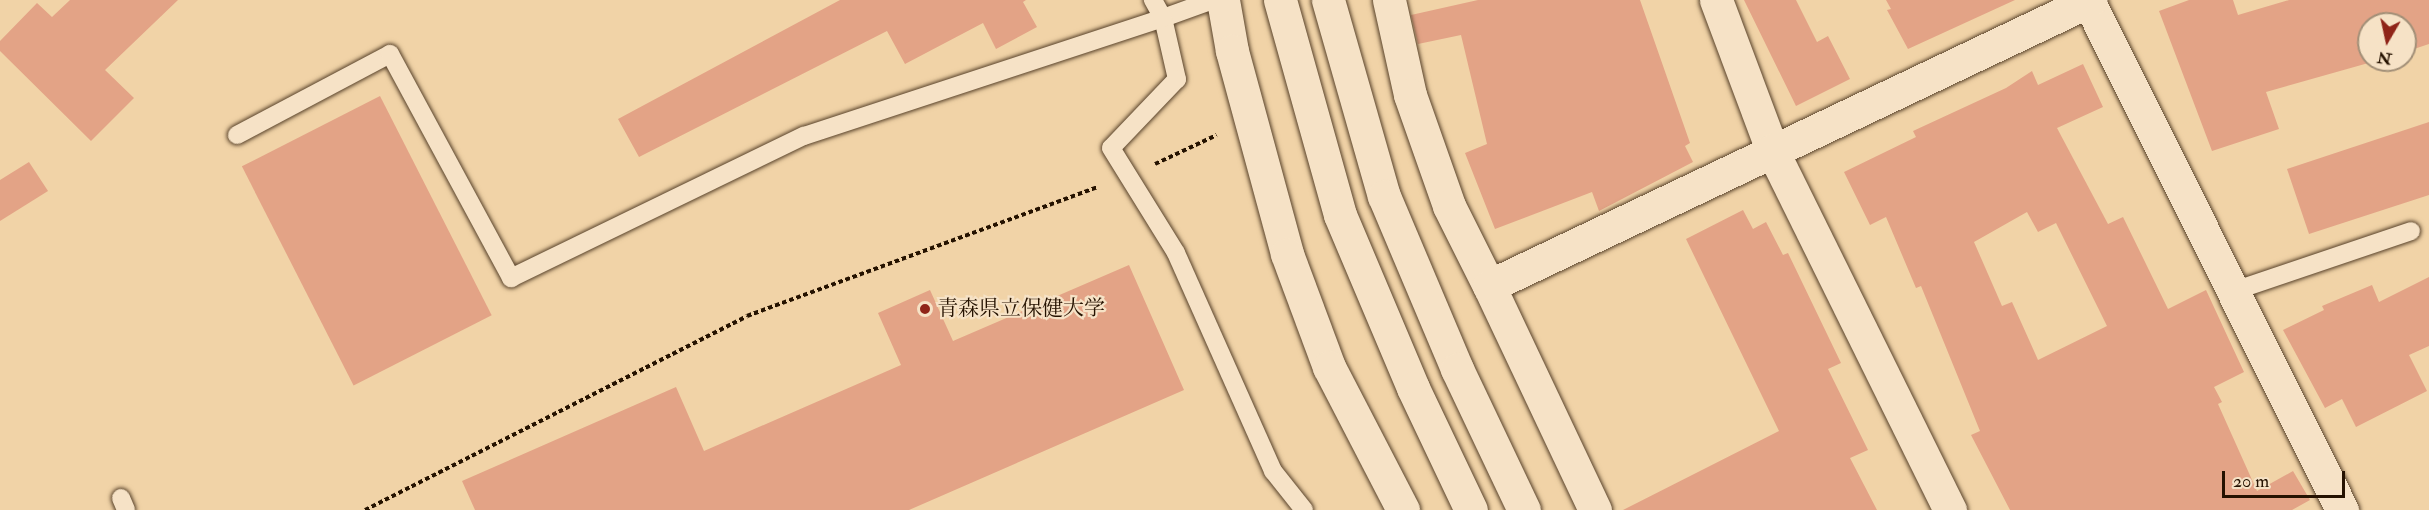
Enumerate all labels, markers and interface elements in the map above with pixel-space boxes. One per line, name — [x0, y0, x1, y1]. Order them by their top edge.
north arrow — [2357, 12, 2417, 72]
text: N — [2376, 47, 2393, 69]
place label: 青森県立保健大学 — [937, 296, 1105, 322]
marker: 青森県立保健大学 — [918, 302, 932, 316]
scale bar — [2225, 459, 2348, 497]
text: 20 m — [2233, 470, 2269, 493]

